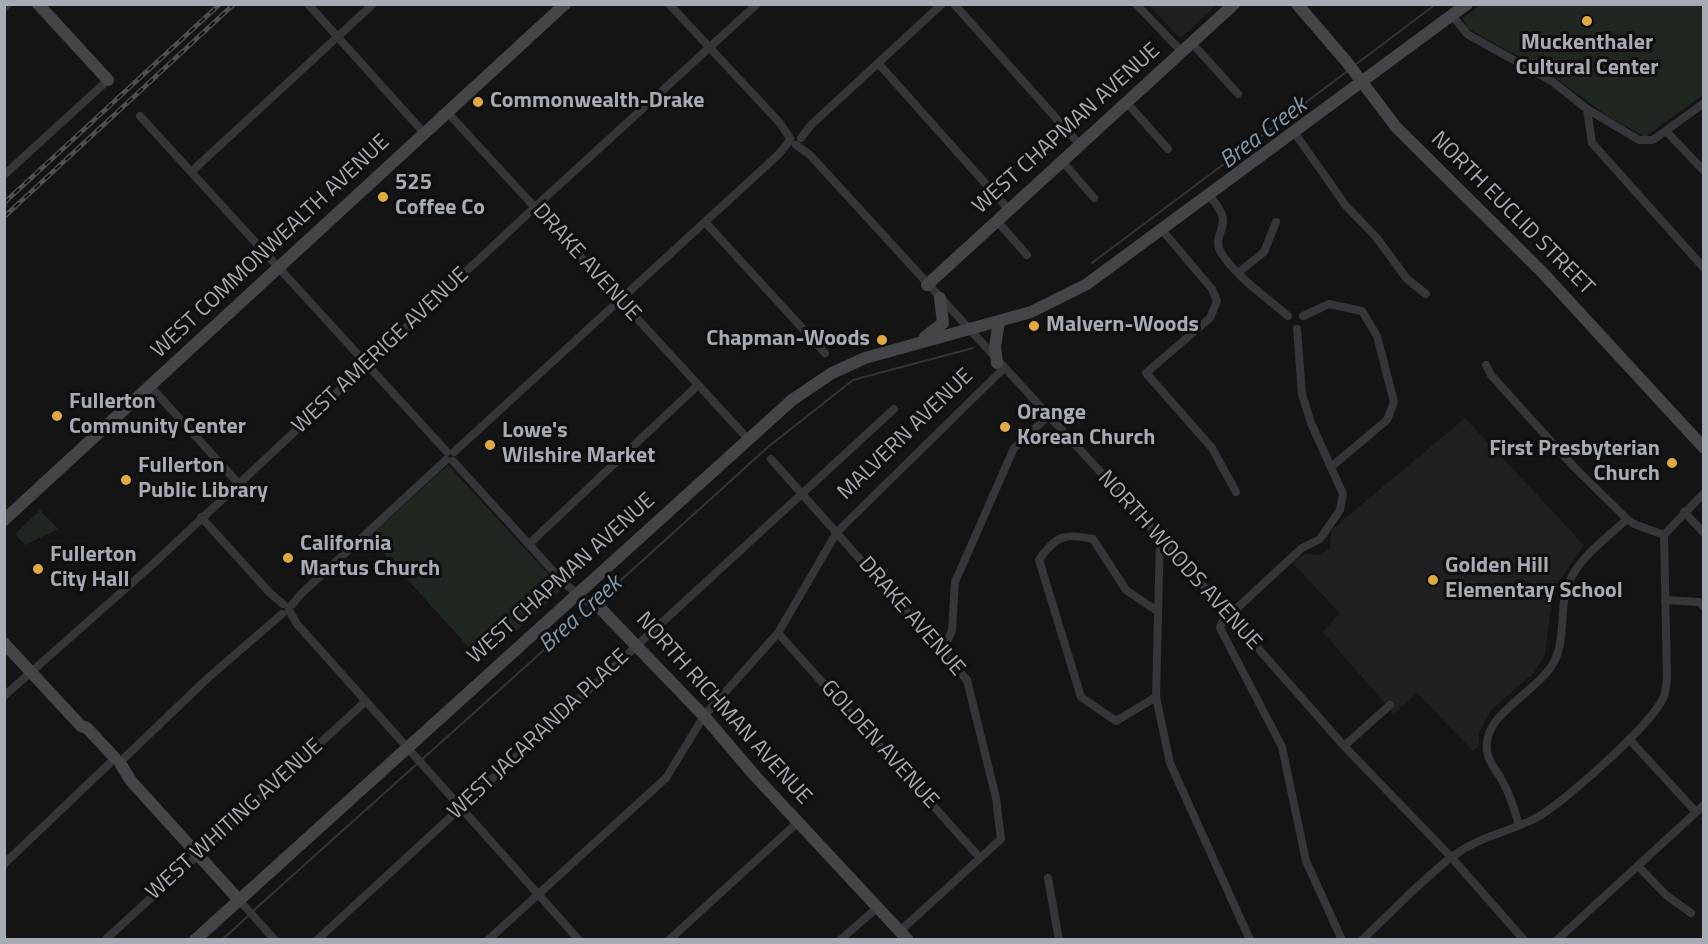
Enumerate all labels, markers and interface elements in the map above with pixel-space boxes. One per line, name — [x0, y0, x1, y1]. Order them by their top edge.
marker: Muckenthaler Cultural Center — [1580, 14, 1594, 28]
place label: Muckenthaler Cultural Center — [1516, 31, 1658, 82]
street label: WEST CHAPMAN AVENUE — [968, 38, 1166, 220]
place label: Commonwealth-Drake — [490, 89, 705, 115]
water label: Brea Creek — [1215, 92, 1313, 176]
marker: Commonwealth-Drake — [471, 95, 485, 109]
street label: NORTH EUCLID STREET — [1425, 127, 1599, 301]
street label: WEST COMMONWEALTH AVENUE — [147, 130, 395, 364]
place label: 525 Coffee Co — [395, 171, 485, 222]
marker: 525 Coffee Co — [376, 190, 390, 204]
street label: DRAKE AVENUE — [526, 199, 646, 327]
street label: WEST AMERIGE AVENUE — [287, 262, 475, 440]
place label: Malvern-Woods — [1046, 313, 1199, 339]
marker: Malvern-Woods — [1027, 319, 1041, 333]
place label: Chapman-Woods — [706, 327, 870, 353]
marker: Chapman-Woods — [875, 333, 889, 347]
street label: MALVERN AVENUE — [833, 364, 979, 506]
place label: Fullerton Community Center — [69, 390, 246, 442]
place label: Orange Korean Church — [1017, 401, 1155, 452]
marker: Fullerton Community Center — [50, 409, 64, 423]
place label: Lowe's Wilshire Market — [502, 419, 655, 470]
marker: Orange Korean Church — [998, 420, 1012, 434]
place label: First Presbyterian Church — [1489, 437, 1660, 488]
marker: Lowe's Wilshire Market — [483, 438, 497, 452]
place label: Fullerton Public Library — [138, 454, 268, 506]
marker: First Presbyterian Church — [1665, 456, 1679, 470]
street label: NORTH WOODS AVENUE — [1092, 466, 1266, 656]
marker: Fullerton Public Library — [119, 473, 133, 487]
street label: WEST CHAPMAN AVENUE — [463, 488, 661, 670]
place label: California Martus Church — [300, 532, 440, 584]
place label: Fullerton City Hall — [50, 543, 137, 594]
marker: California Martus Church — [281, 551, 295, 565]
street label: DRAKE AVENUE — [852, 552, 970, 682]
place label: Golden Hill Elementary School — [1445, 554, 1623, 606]
marker: Fullerton City Hall — [31, 562, 45, 576]
water label: Brea Creek — [534, 570, 628, 660]
marker: Golden Hill Elementary School — [1426, 573, 1440, 587]
street label: NORTH RICHMAN AVENUE — [630, 607, 816, 811]
street label: WEST JACARANDA PLACE — [443, 644, 635, 826]
street label: GOLDEN AVENUE — [815, 675, 943, 815]
street label: WEST WHITING AVENUE — [141, 734, 329, 906]

